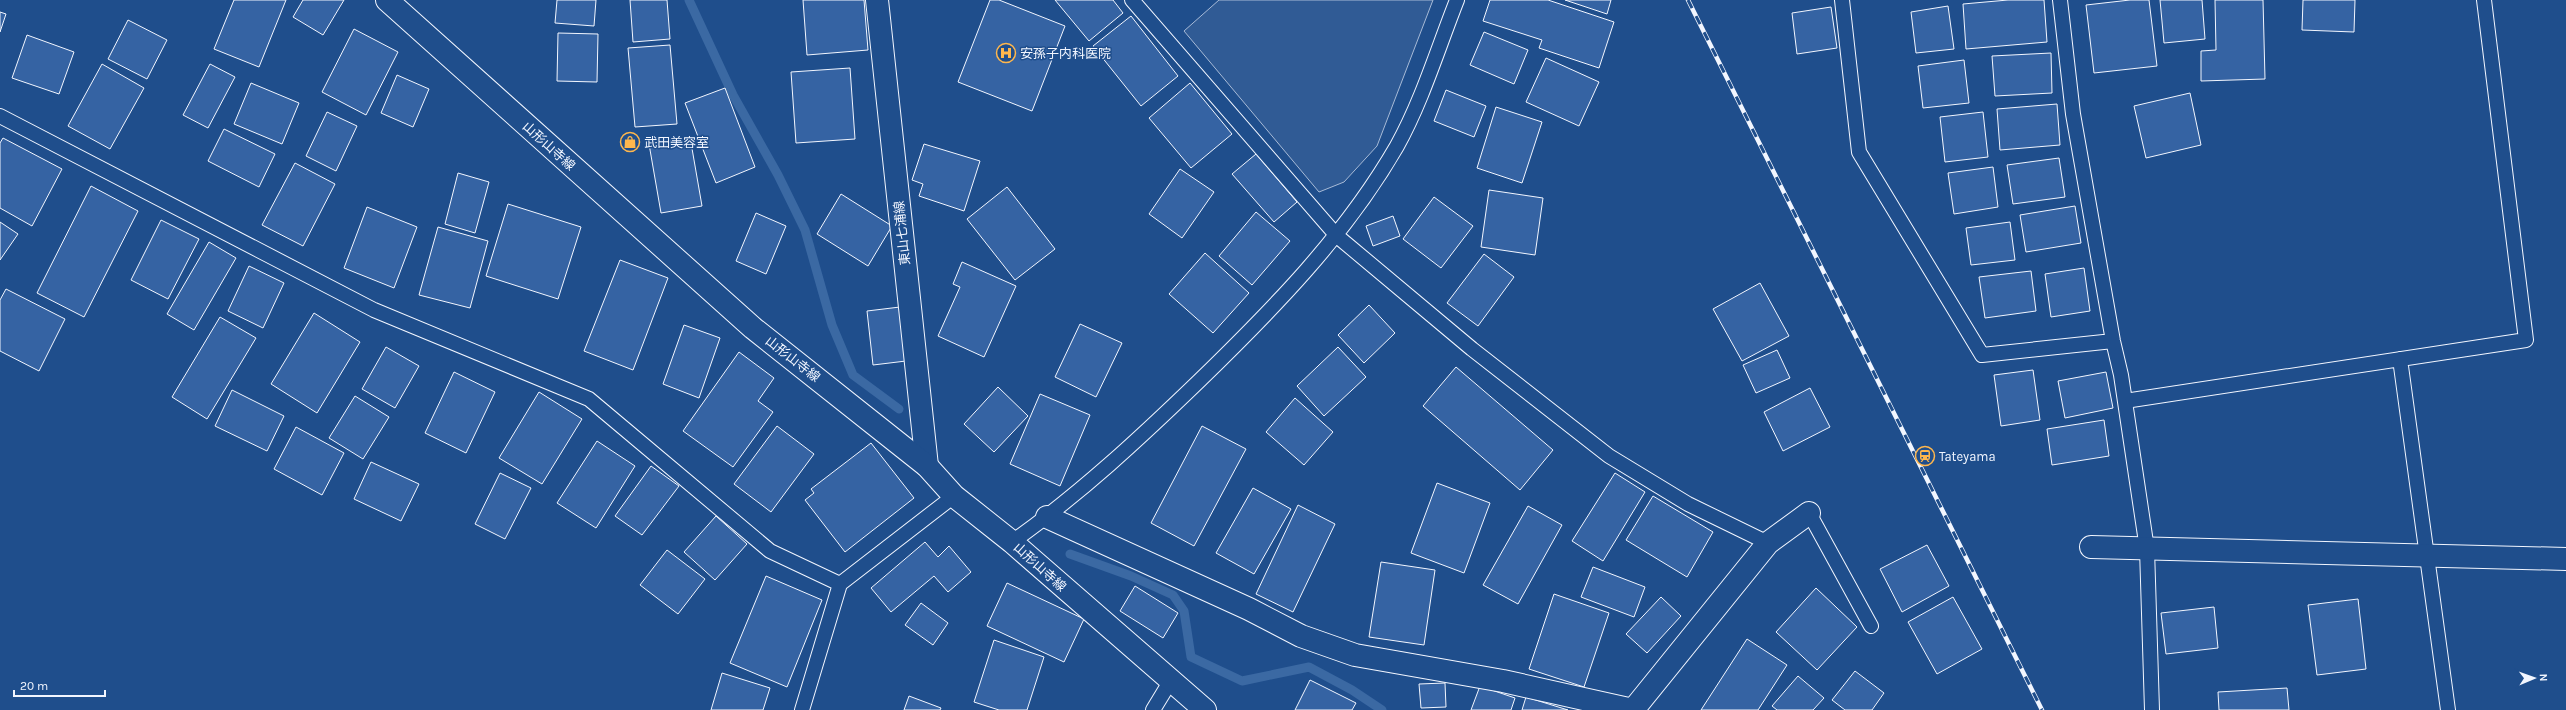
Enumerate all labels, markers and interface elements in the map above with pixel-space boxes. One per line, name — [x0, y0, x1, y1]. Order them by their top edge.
hospital icon: 安孫子内科医院 — [995, 42, 1017, 64]
place label: 安孫子内科医院 — [1020, 46, 1111, 61]
street label: 山形山寺線 — [520, 119, 578, 173]
shop icon: 武田美容室 — [619, 131, 641, 153]
place label: 武田美容室 — [644, 135, 709, 150]
street label: 東山七浦線 — [891, 200, 913, 266]
street label: 山形山寺線 — [763, 333, 823, 385]
station icon: Tateyama — [1914, 445, 1936, 467]
place label: Tateyama — [1939, 449, 1996, 464]
street label: 山形山寺線 — [1011, 540, 1069, 594]
north arrow — [2514, 658, 2554, 698]
scale bar — [14, 672, 105, 698]
text: N — [2537, 673, 2550, 682]
text: 20 m — [20, 679, 48, 693]

